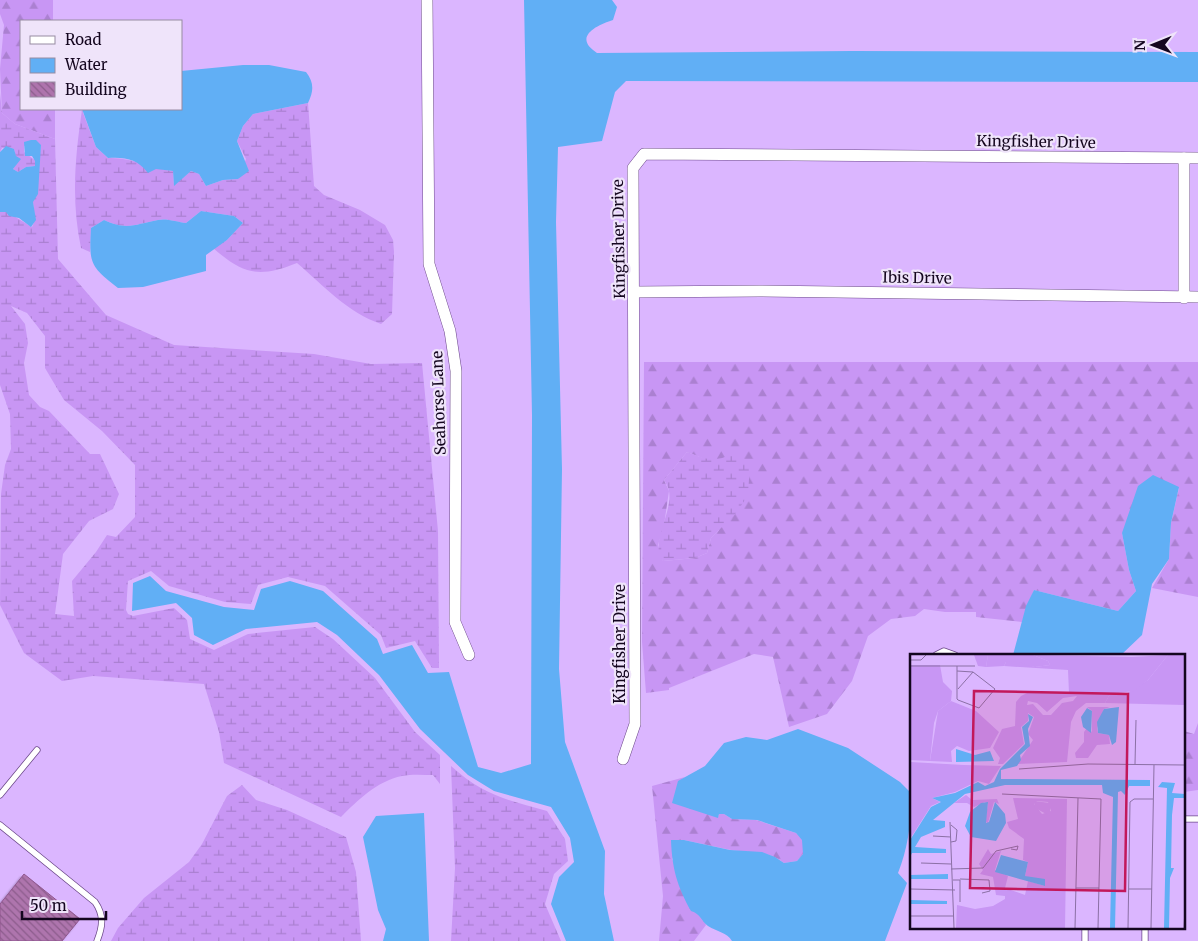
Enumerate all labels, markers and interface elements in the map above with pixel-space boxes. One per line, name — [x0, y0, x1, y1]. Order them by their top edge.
legend — [20, 20, 182, 110]
north arrow — [1128, 20, 1178, 70]
text: Road — [65, 30, 101, 49]
text: N — [1131, 40, 1149, 51]
text: Water — [64, 55, 108, 74]
text: Building — [65, 80, 127, 99]
street label: Kingfisher Drive — [976, 131, 1096, 152]
street label: Kingfisher Drive — [608, 179, 629, 299]
street label: Ibis Drive — [882, 267, 952, 288]
street label: Seahorse Lane — [427, 350, 450, 456]
street label: Kingfisher Drive — [610, 584, 629, 704]
inset map — [910, 654, 1186, 928]
scale bar — [22, 888, 106, 920]
text: 50 m — [30, 896, 67, 915]

